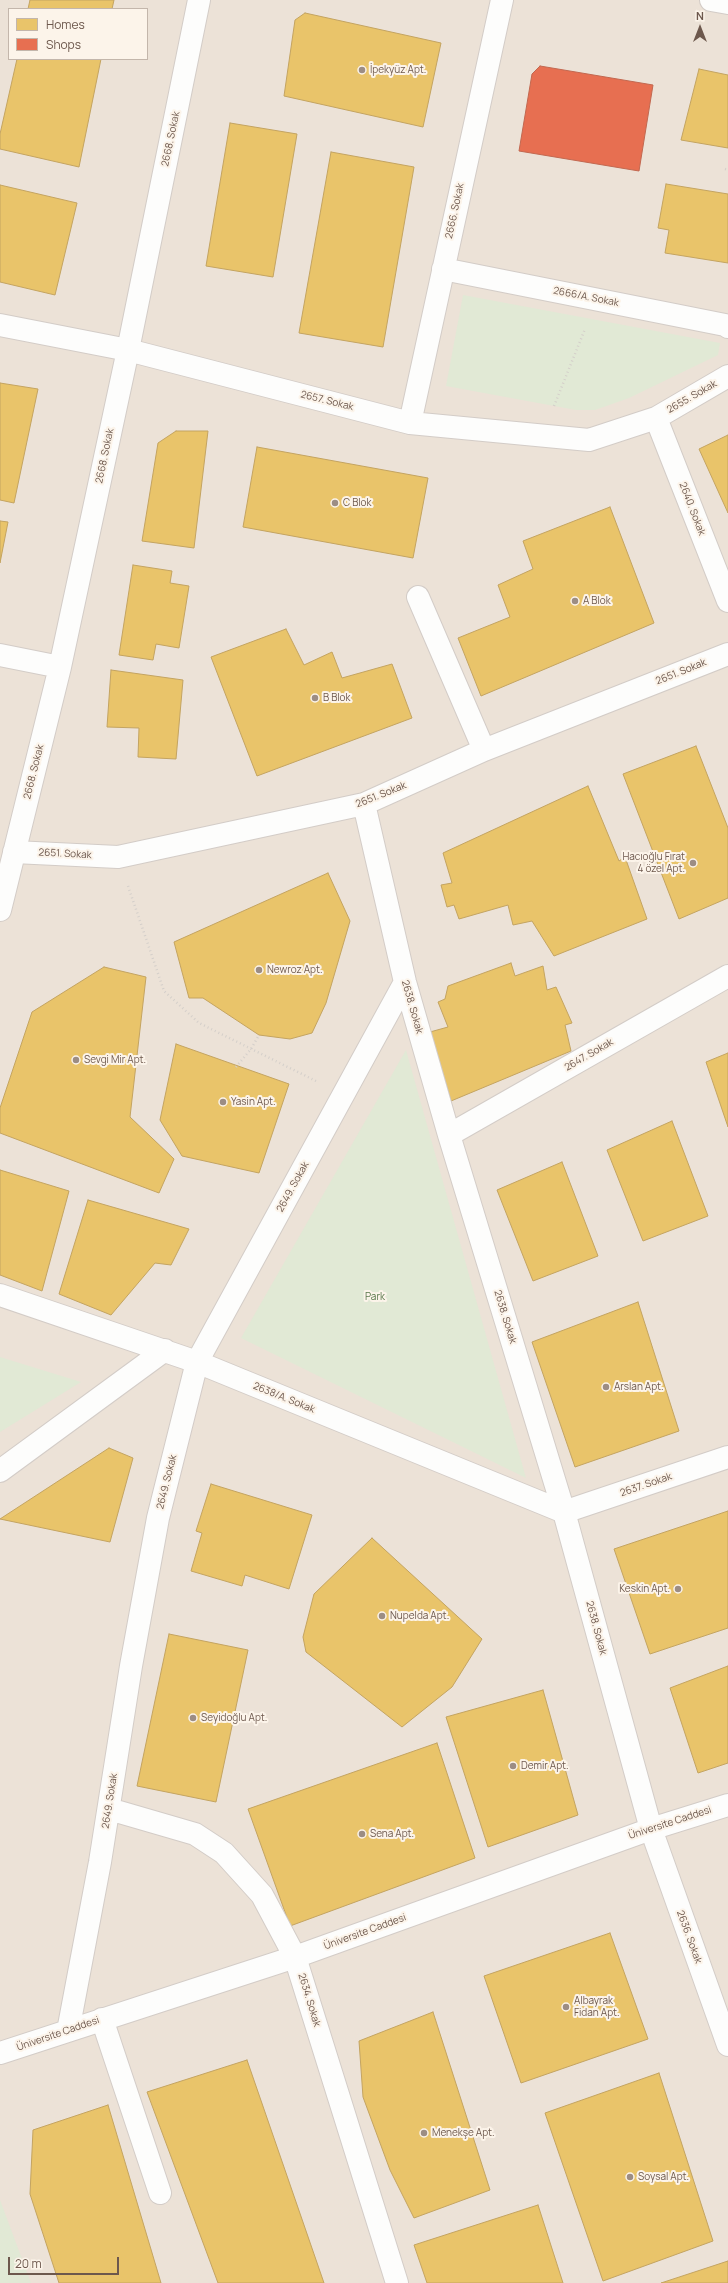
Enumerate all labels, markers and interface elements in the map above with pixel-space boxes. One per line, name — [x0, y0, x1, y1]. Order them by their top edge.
legend — [8, 8, 148, 60]
north arrow — [680, 8, 720, 48]
text: N — [696, 8, 704, 23]
text: Homes — [46, 16, 85, 33]
text: Shops — [46, 36, 81, 53]
place label: İpekyüz Apt. — [370, 64, 426, 76]
marker: İpekyüz Apt. — [357, 65, 367, 75]
street label: 2668. Sokak — [159, 110, 183, 168]
street label: 2666. Sokak — [443, 182, 467, 240]
street label: 2666/A. Sokak — [552, 285, 620, 309]
street label: 2655. Sokak — [665, 378, 719, 416]
street label: 2657. Sokak — [299, 389, 355, 413]
street label: 2668. Sokak — [93, 427, 117, 485]
street label: 2640. Sokak — [676, 481, 708, 537]
place label: C Blok — [343, 497, 371, 509]
marker: C Blok — [330, 498, 340, 508]
place label: A Blok — [583, 595, 611, 607]
marker: A Blok — [570, 596, 580, 606]
street label: 2651. Sokak — [654, 656, 708, 688]
place label: B Blok — [323, 692, 350, 704]
marker: B Blok — [310, 693, 320, 703]
street label: 2668. Sokak — [21, 743, 47, 801]
street label: 2651. Sokak — [354, 779, 408, 811]
street label: 2651. Sokak — [38, 847, 92, 861]
place label: Hacıoğlu Fırat 4 özel Apt. — [622, 851, 685, 874]
marker: Hacıoğlu Fırat 4 özel Apt. — [688, 858, 698, 868]
place label: Newroz Apt. — [267, 964, 322, 976]
marker: Newroz Apt. — [254, 965, 264, 975]
street label: 2638. Sokak — [399, 979, 425, 1035]
street label: 2647. Sokak — [563, 1036, 615, 1074]
place label: Sevgi Mir Apt. — [84, 1054, 146, 1066]
marker: Sevgi Mir Apt. — [71, 1055, 81, 1065]
place label: Yasin Apt. — [231, 1096, 276, 1108]
marker: Yasin Apt. — [218, 1097, 228, 1107]
street label: 2649. Sokak — [274, 1160, 312, 1214]
street label: 2638. Sokak — [491, 1289, 519, 1345]
park label: Park — [365, 1291, 385, 1303]
street label: 2638/A. Sokak — [251, 1380, 317, 1416]
place label: Arslan Apt. — [614, 1381, 664, 1393]
marker: Arslan Apt. — [601, 1382, 611, 1392]
street label: 2649. Sokak — [154, 1453, 180, 1511]
street label: 2637. Sokak — [619, 1471, 673, 1499]
place label: Keskin Apt. — [619, 1583, 670, 1595]
marker: Keskin Apt. — [673, 1584, 683, 1594]
street label: 2638. Sokak — [583, 1600, 609, 1656]
place label: Nupelda Apt. — [390, 1610, 449, 1622]
marker: Nupelda Apt. — [377, 1611, 387, 1621]
place label: Seyidoğlu Apt. — [201, 1712, 267, 1724]
marker: Seyidoğlu Apt. — [188, 1713, 198, 1723]
place label: Demir Apt. — [521, 1760, 569, 1772]
marker: Demir Apt. — [508, 1761, 518, 1771]
street label: 2649. Sokak — [100, 1773, 120, 1829]
street label: Üniversite Caddesi — [627, 1804, 713, 1842]
place label: Sena Apt. — [370, 1828, 414, 1840]
marker: Sena Apt. — [357, 1829, 367, 1839]
street label: 2636. Sokak — [674, 1909, 704, 1965]
street label: Üniversite Caddesi — [322, 1912, 408, 1952]
street label: 2634. Sokak — [295, 1972, 323, 2028]
place label: Albayrak Fidan Apt. — [574, 1995, 620, 2018]
marker: Albayrak Fidan Apt. — [561, 2002, 571, 2012]
street label: Üniversite Caddesi — [15, 2014, 101, 2054]
place label: Menekşe Apt. — [432, 2127, 495, 2139]
marker: Menekşe Apt. — [419, 2128, 429, 2138]
place label: Soysal Apt. — [638, 2171, 689, 2183]
marker: Soysal Apt. — [625, 2172, 635, 2182]
scale bar — [10, 2249, 121, 2275]
text: 20 m — [15, 2255, 42, 2272]

